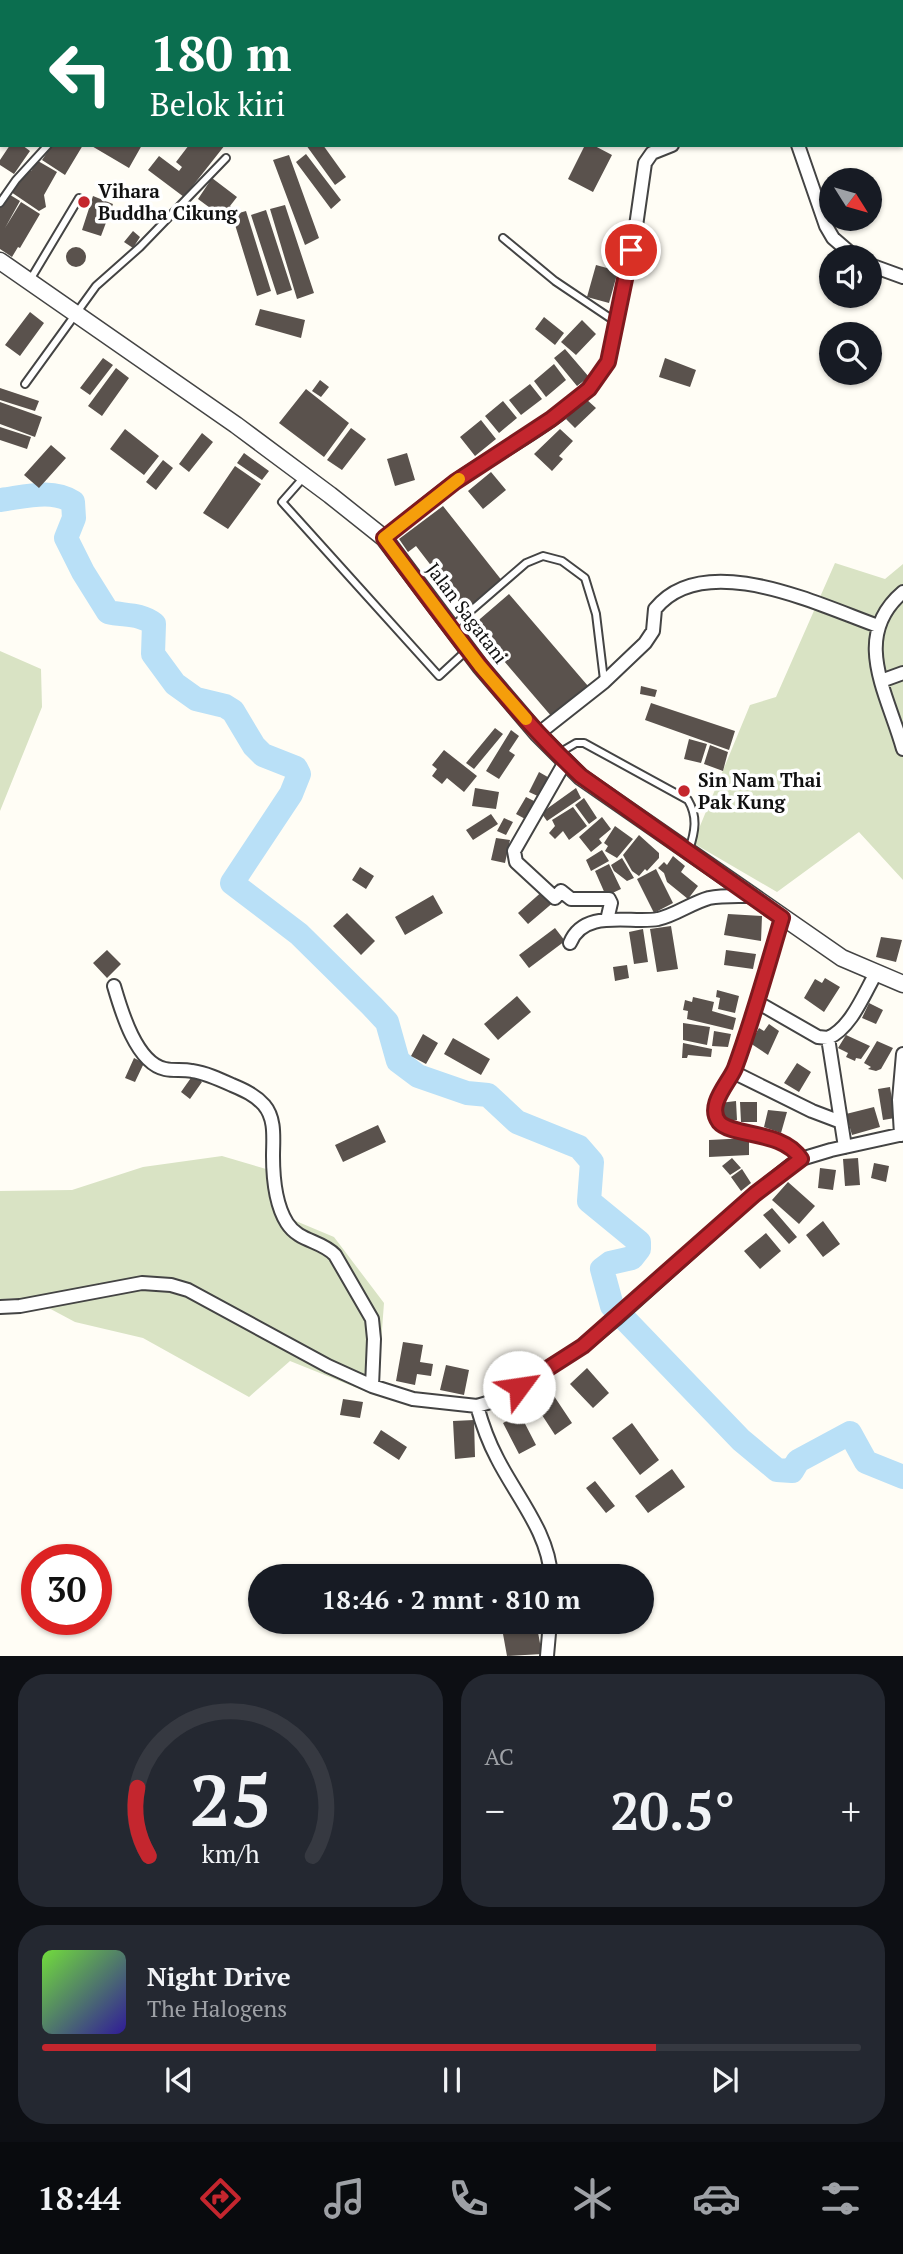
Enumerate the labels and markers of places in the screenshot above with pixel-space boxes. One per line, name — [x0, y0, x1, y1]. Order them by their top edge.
place label: Vihara Buddha Cikung — [98, 178, 239, 225]
marker: Vihara Buddha Cikung — [76, 194, 92, 210]
pin — [601, 220, 661, 280]
place label: Sin Nam Thai Pak Kung — [698, 767, 822, 814]
marker: Sin Nam Thai Pak Kung — [676, 783, 692, 799]

